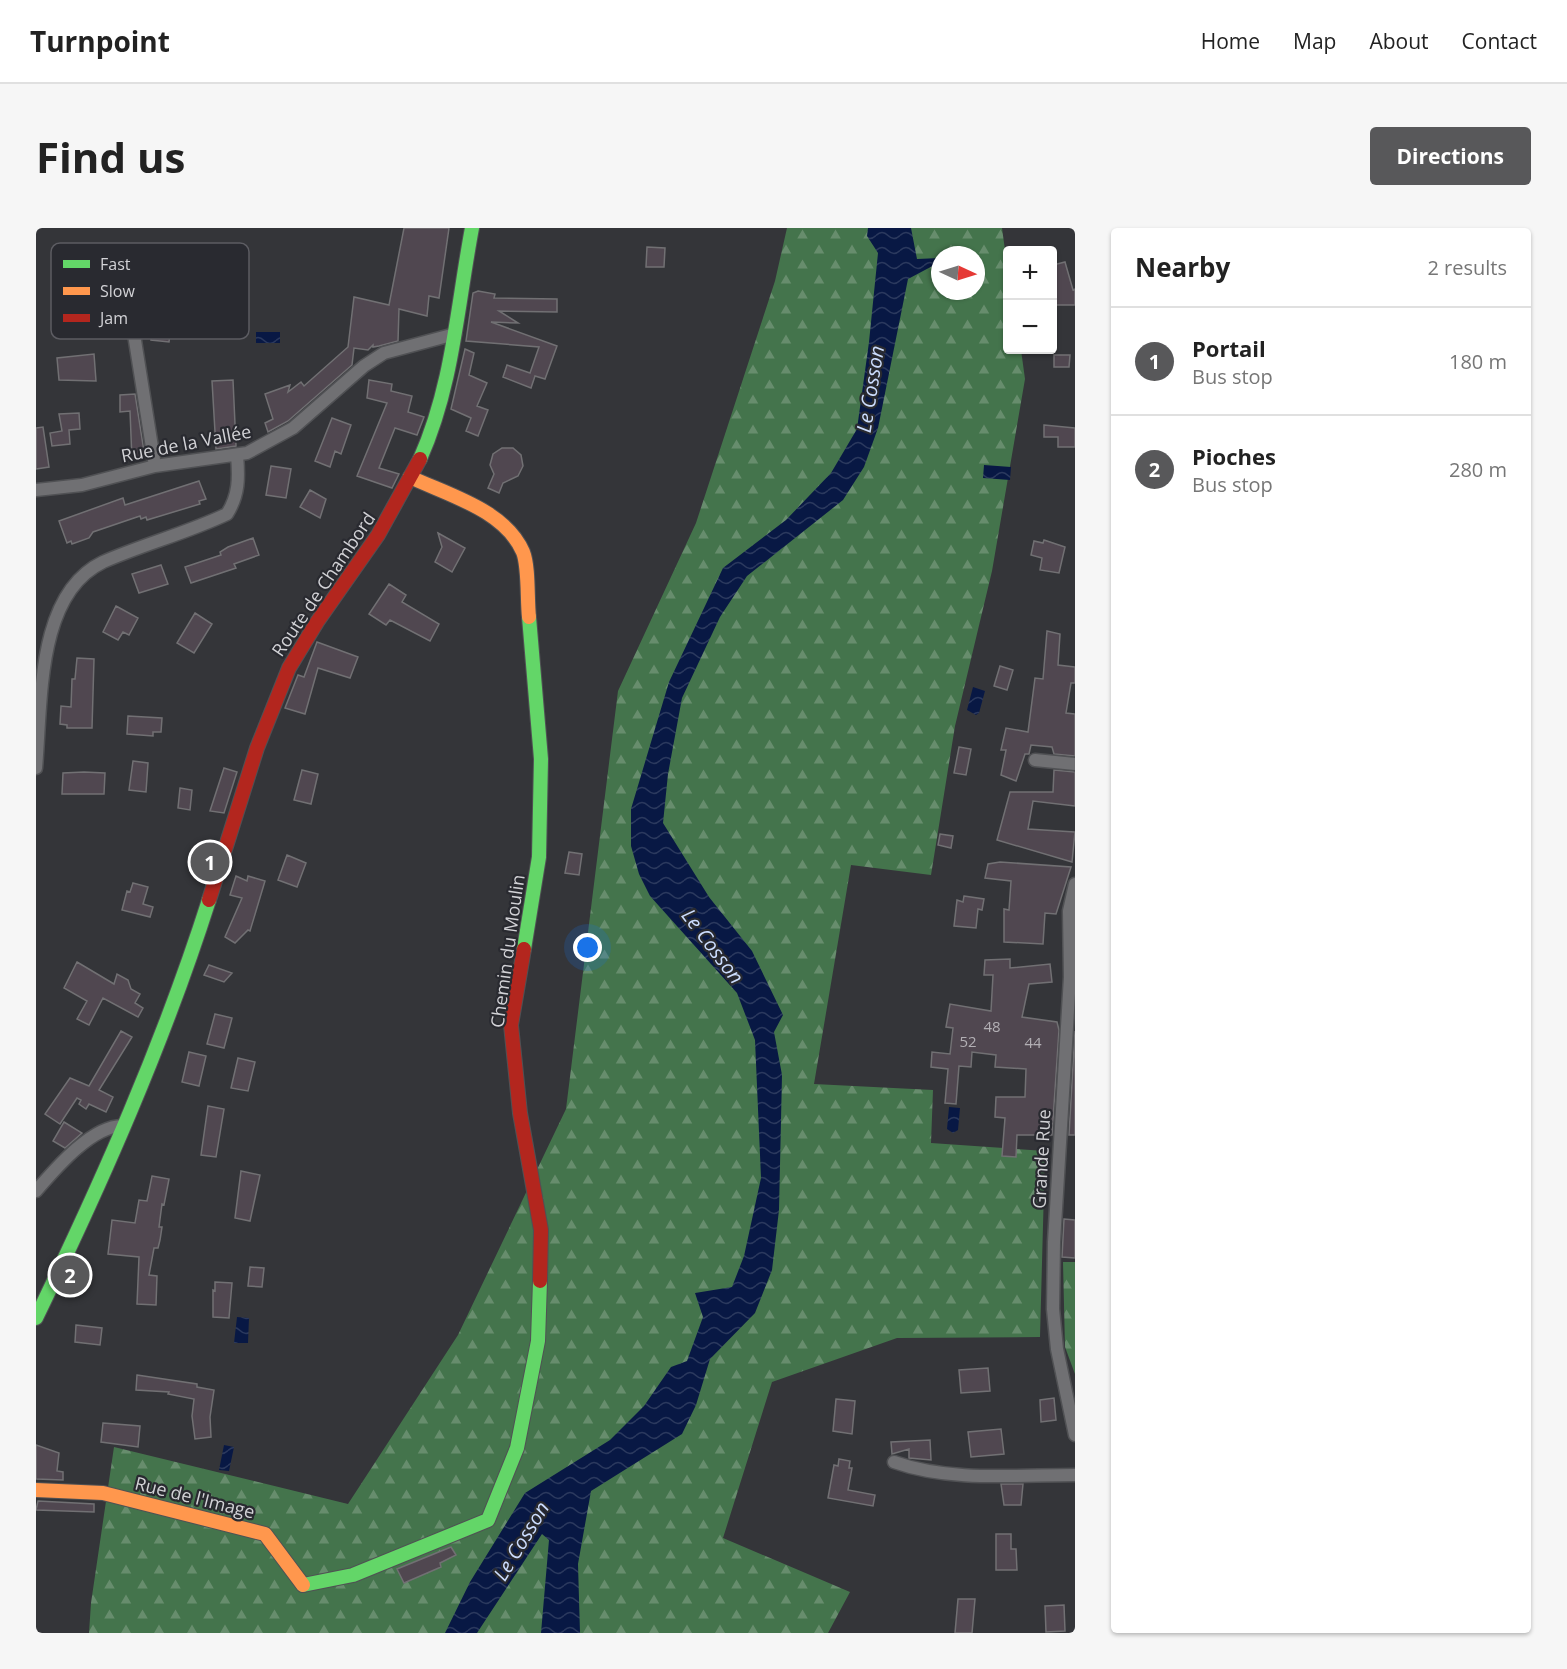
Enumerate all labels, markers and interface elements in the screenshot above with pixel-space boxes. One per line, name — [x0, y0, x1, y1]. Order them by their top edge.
text: Turnpoint — [30, 22, 170, 60]
text: Home — [1201, 27, 1260, 55]
text: Map — [1293, 27, 1336, 55]
text: About — [1369, 27, 1429, 55]
text: Contact — [1462, 27, 1537, 55]
button: Directions — [1370, 127, 1531, 185]
text: Find us — [36, 128, 185, 185]
legend — [51, 243, 249, 339]
north arrow — [931, 246, 985, 300]
map controls — [1003, 246, 1057, 354]
button: + — [1003, 246, 1057, 300]
text: Nearby — [1135, 249, 1230, 285]
text: Fast — [100, 253, 131, 275]
text: 2 results — [1427, 254, 1507, 281]
text: Slow — [100, 280, 135, 302]
button: − — [1003, 300, 1057, 354]
text: Jam — [98, 307, 128, 329]
text: Portail — [1192, 333, 1266, 363]
water label: Le Cosson — [850, 344, 890, 434]
text: 1 — [1149, 348, 1160, 375]
text: 180 m — [1449, 348, 1507, 375]
text: Bus stop — [1192, 363, 1273, 390]
street label: Rue de la Vallée — [119, 419, 253, 467]
text: Pioches — [1192, 441, 1276, 471]
text: 2 — [1149, 456, 1160, 483]
text: 280 m — [1449, 456, 1507, 483]
text: Bus stop — [1192, 471, 1273, 498]
street label: Route de Chambord — [266, 507, 380, 661]
pin: 1 — [190, 840, 230, 884]
street label: Chemin du Moulin — [484, 873, 530, 1029]
water label: Le Cosson — [676, 903, 750, 989]
your location — [573, 933, 602, 962]
house number: 48 — [983, 1016, 1001, 1036]
house number: 52 — [959, 1031, 977, 1051]
house number: 44 — [1024, 1032, 1042, 1052]
street label: Grande Rue — [1026, 1109, 1056, 1209]
pin: 2 — [51, 1252, 90, 1298]
street label: Rue de l'Image — [133, 1471, 257, 1523]
water label: Le Cosson — [487, 1496, 555, 1586]

